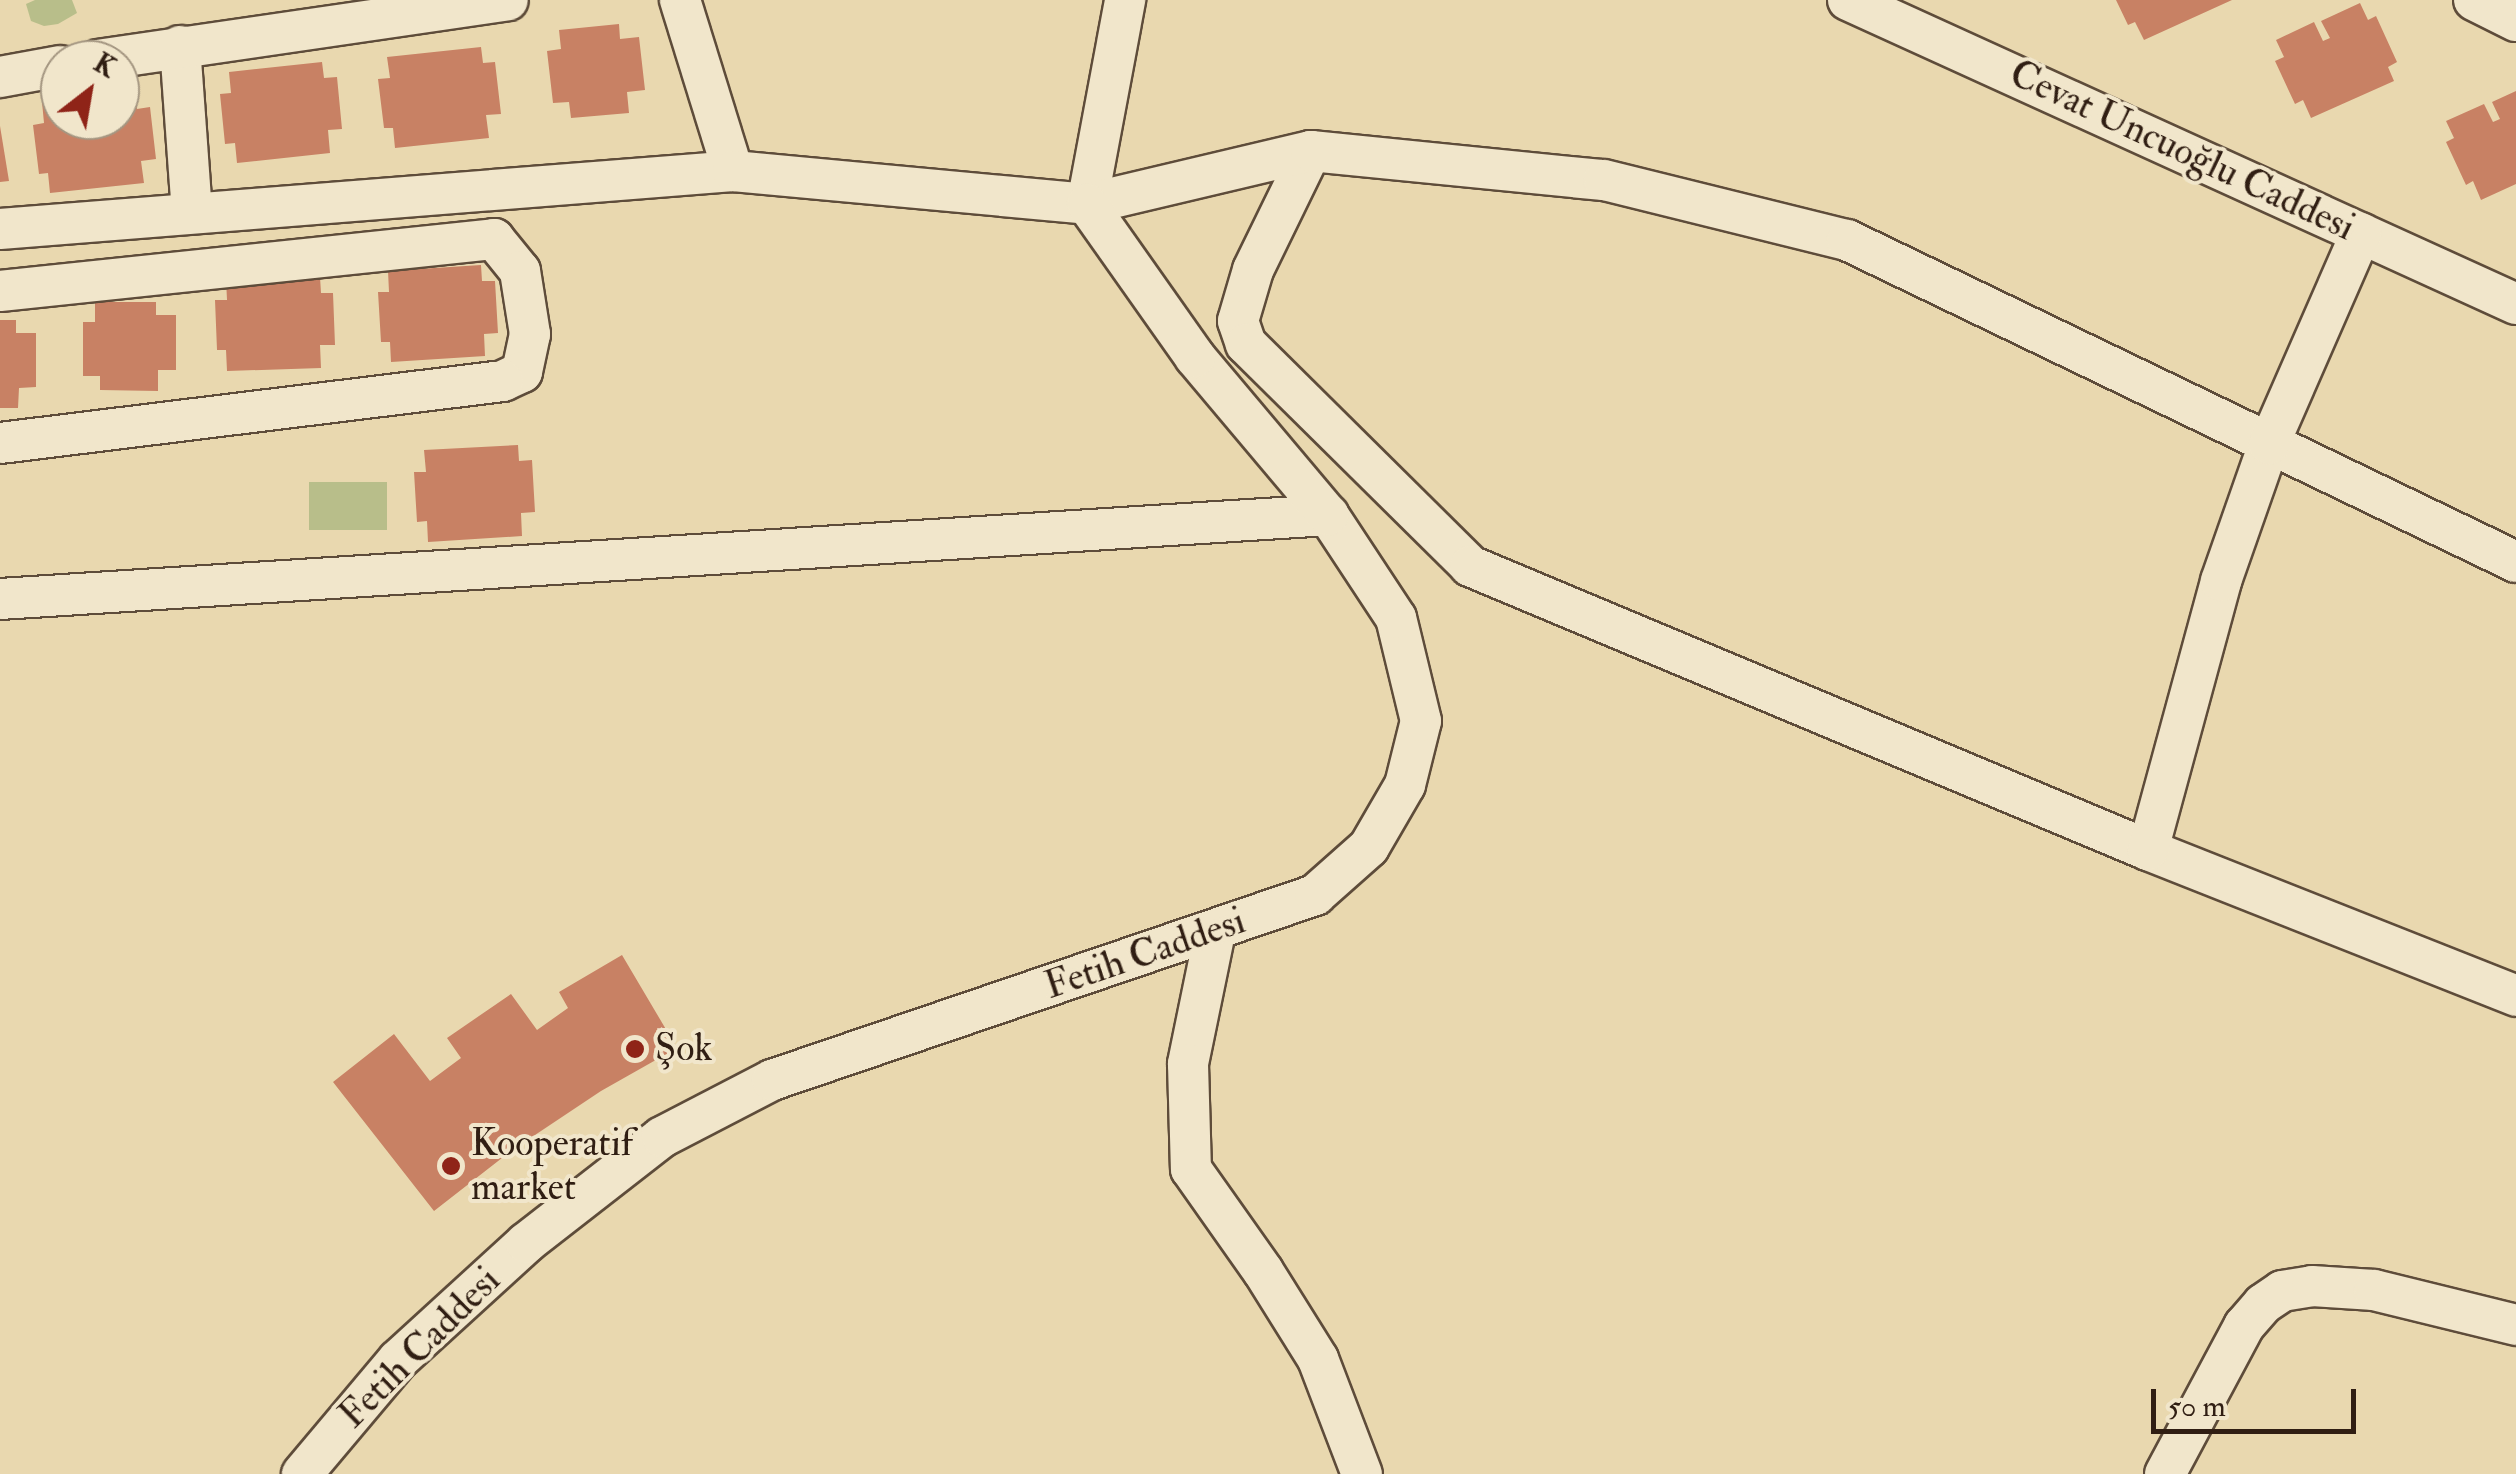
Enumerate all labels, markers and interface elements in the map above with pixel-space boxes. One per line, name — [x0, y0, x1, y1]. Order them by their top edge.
north arrow — [40, 40, 140, 140]
text: K — [87, 46, 122, 86]
street label: Cevat Uncuoğlu Caddesi — [2002, 51, 2362, 251]
street label: Fetih Caddesi — [1039, 898, 1251, 1010]
place label: Şok — [655, 1026, 712, 1072]
marker: Şok — [624, 1038, 646, 1060]
place label: Kooperatif market — [471, 1121, 633, 1210]
marker: Kooperatif market — [440, 1155, 462, 1177]
street label: Fetih Caddesi — [330, 1258, 510, 1438]
scale bar — [2156, 1369, 2361, 1431]
text: 50 m — [2168, 1388, 2226, 1425]

